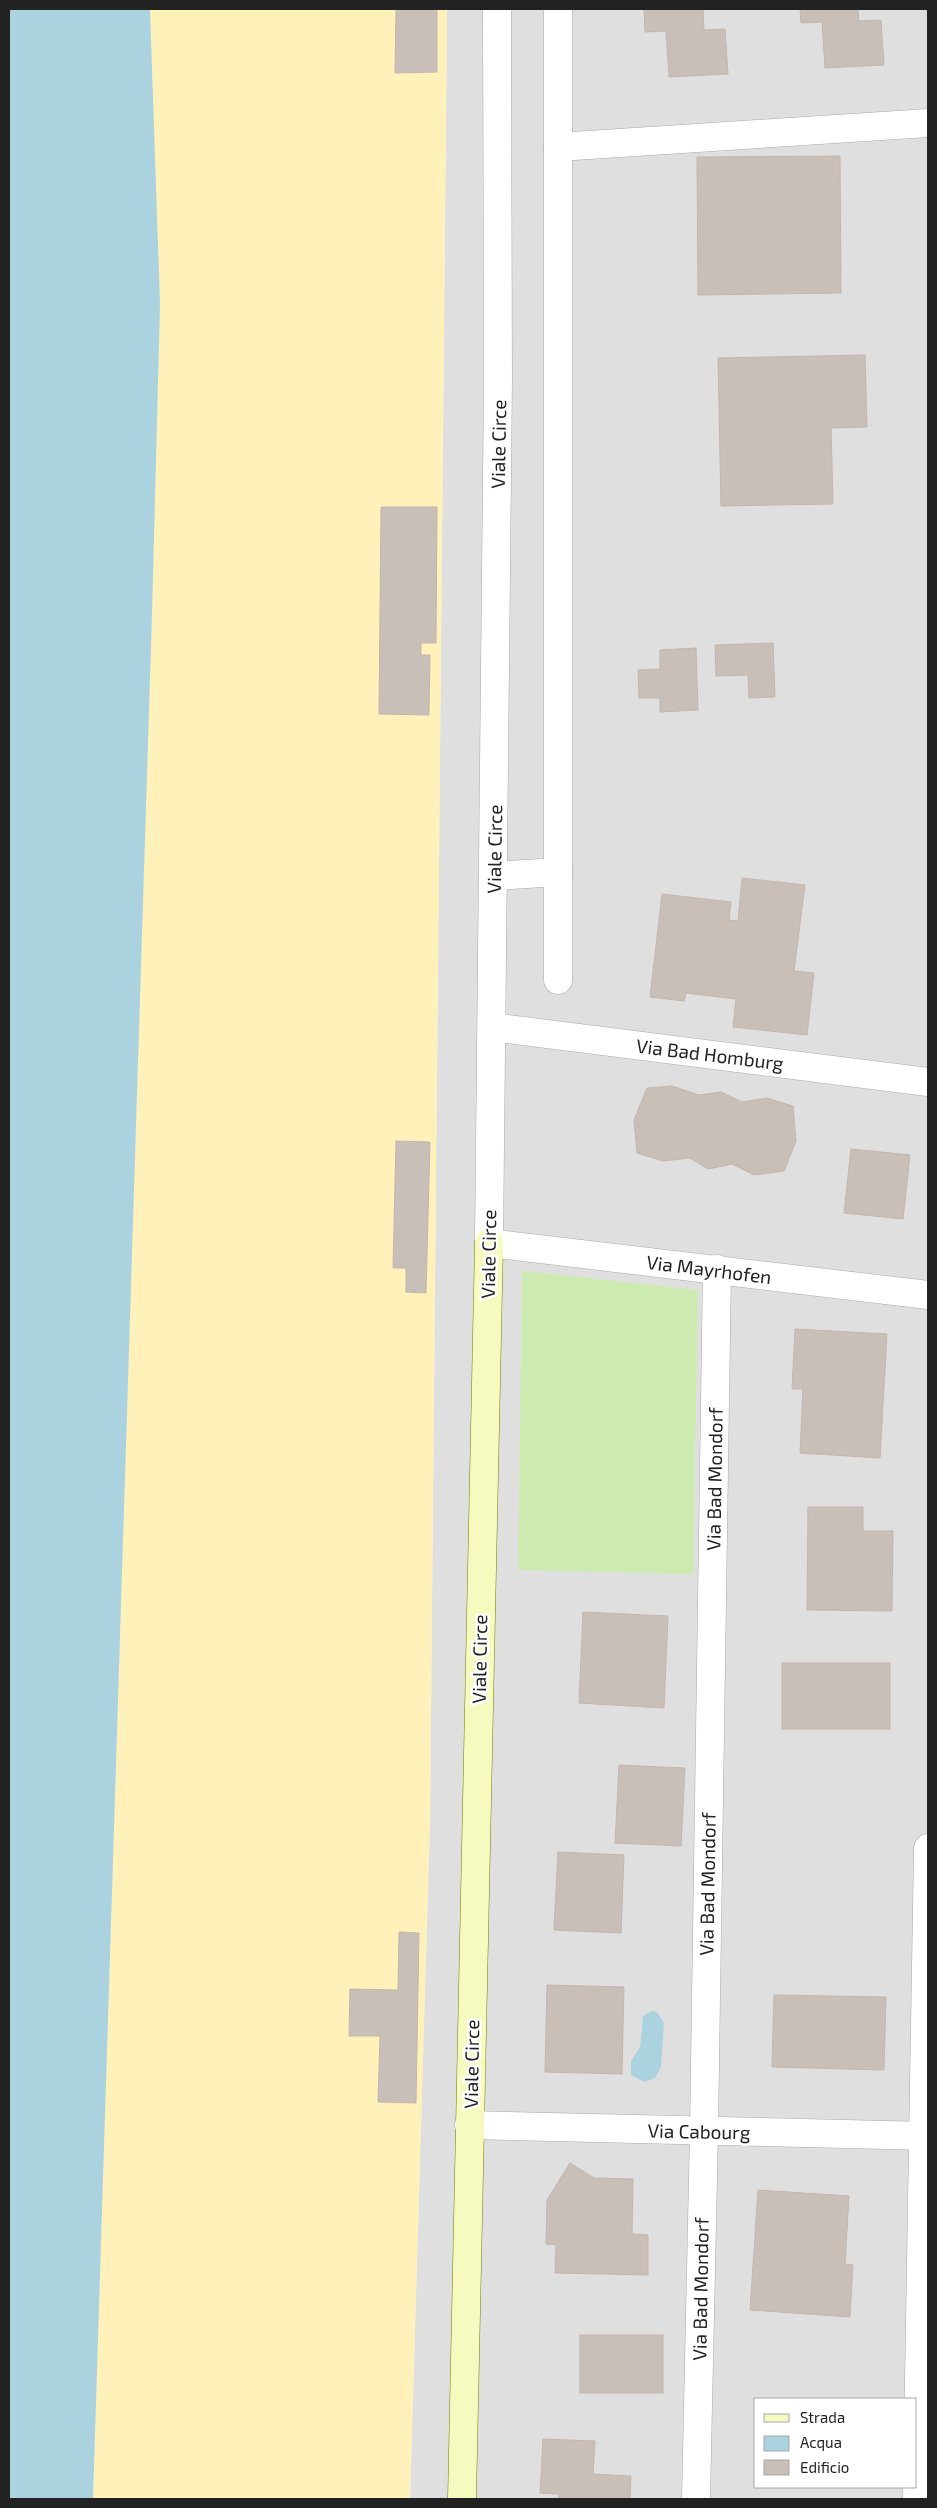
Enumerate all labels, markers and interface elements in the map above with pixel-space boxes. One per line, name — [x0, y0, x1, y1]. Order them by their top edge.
street label: Viale Circe — [486, 399, 510, 489]
street label: Viale Circe — [482, 804, 506, 894]
street label: Via Bad Homburg — [635, 1034, 785, 1074]
street label: Viale Circe — [476, 1209, 500, 1299]
street label: Via Mayrhofen — [645, 1250, 773, 1288]
street label: Via Bad Mondorf — [701, 1406, 727, 1551]
street label: Viale Circe — [467, 1614, 491, 1704]
street label: Via Bad Mondorf — [694, 1811, 720, 1956]
street label: Viale Circe — [459, 2019, 483, 2109]
street label: Via Cabourg — [647, 2119, 751, 2143]
street label: Via Bad Mondorf — [687, 2216, 713, 2361]
legend — [754, 2398, 917, 2488]
text: Strada — [800, 2408, 845, 2426]
text: Acqua — [800, 2433, 842, 2451]
text: Edificio — [800, 2458, 849, 2476]

